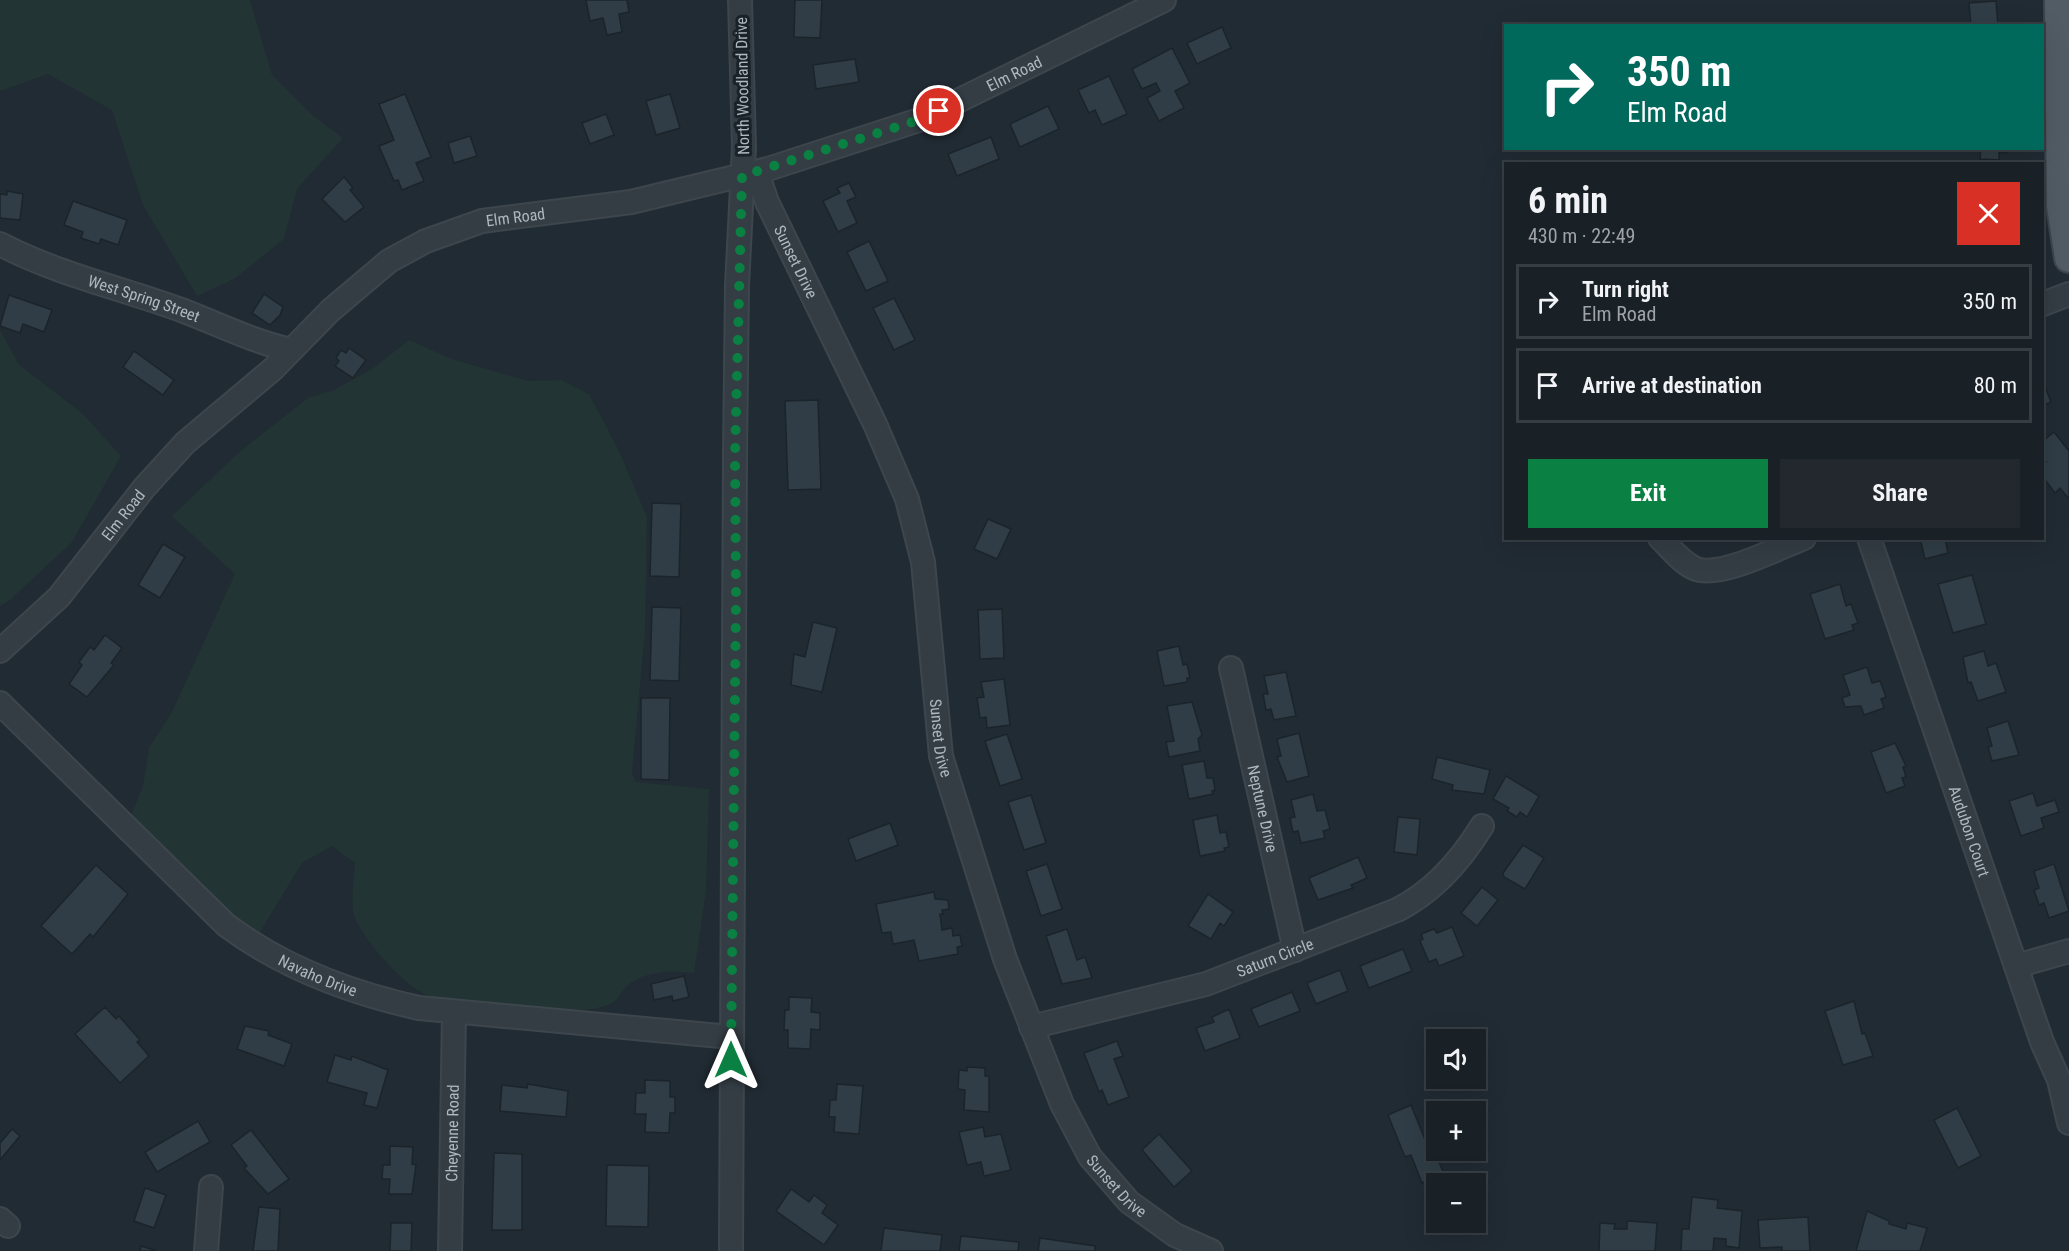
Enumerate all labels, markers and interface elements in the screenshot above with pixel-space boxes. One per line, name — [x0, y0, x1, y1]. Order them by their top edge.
street label: North Woodland Drive — [732, 17, 753, 155]
text: 350 m — [1627, 47, 1732, 96]
icon: right — [1528, 48, 1606, 126]
street label: Elm Road — [983, 52, 1045, 95]
pin — [913, 85, 964, 136]
icon: arrive — [922, 94, 955, 127]
text: Elm Road — [1627, 97, 1727, 129]
text: 6 min — [1528, 180, 1608, 222]
button: close — [1957, 182, 2020, 245]
street label: Elm Road — [485, 204, 546, 230]
street label: Sunset Drive — [770, 222, 821, 302]
text: 430 m · 22:49 — [1528, 224, 1635, 248]
street label: West Spring Street — [86, 271, 203, 326]
text: Turn right — [1582, 277, 1669, 302]
icon: right — [1531, 285, 1564, 318]
text: 350 m — [1963, 289, 2017, 314]
text: Elm Road — [1582, 302, 1656, 326]
icon: arrive — [1531, 369, 1564, 402]
text: Arrive at destination — [1582, 373, 1762, 398]
text: 80 m — [1974, 373, 2017, 398]
button: Exit — [1528, 459, 1768, 528]
button: Share — [1780, 459, 2020, 528]
street label: Elm Road — [98, 486, 149, 545]
street label: Sunset Drive — [926, 698, 956, 780]
street label: Neptune Drive — [1243, 763, 1281, 854]
street label: Audubon Court — [1945, 783, 1994, 880]
street label: Saturn Circle — [1234, 934, 1316, 981]
street label: Navaho Drive — [275, 951, 359, 1000]
position arrow — [699, 1028, 763, 1092]
map controls — [1426, 1029, 1486, 1233]
button: sound — [1426, 1029, 1486, 1089]
street label: Cheyenne Road — [442, 1084, 463, 1182]
button: + — [1426, 1101, 1486, 1161]
street label: Sunset Drive — [1082, 1151, 1150, 1221]
button: − — [1426, 1173, 1486, 1233]

